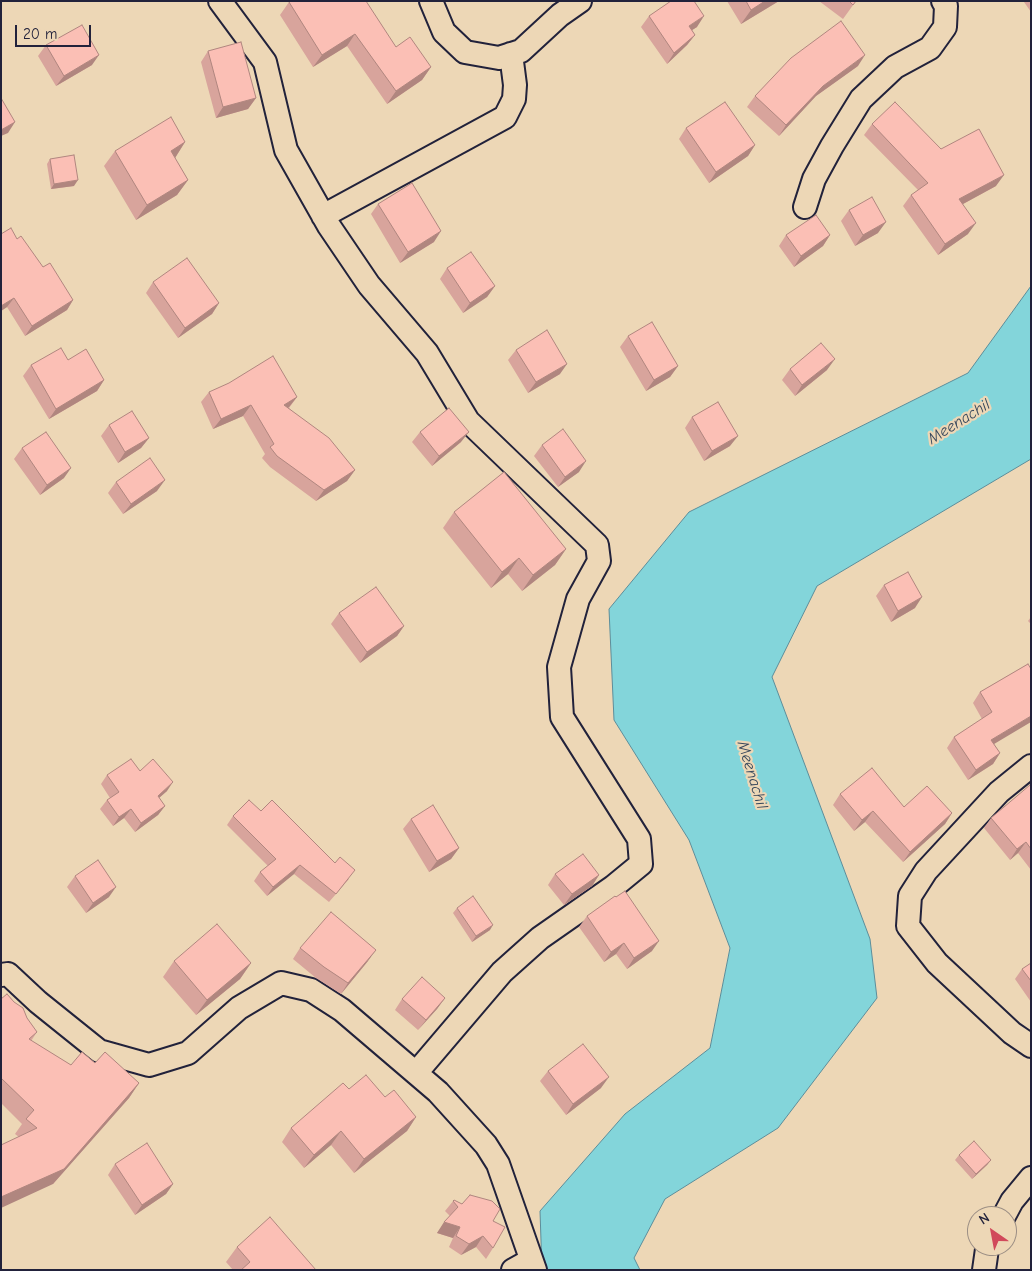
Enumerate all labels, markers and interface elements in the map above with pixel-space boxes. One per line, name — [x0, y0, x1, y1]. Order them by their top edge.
scale bar — [18, 15, 94, 47]
text: 20 m — [23, 25, 57, 43]
water label: Meenachil — [924, 395, 994, 449]
water label: Meenachil — [733, 739, 771, 811]
north arrow — [967, 1206, 1017, 1256]
text: N — [976, 1209, 993, 1228]

